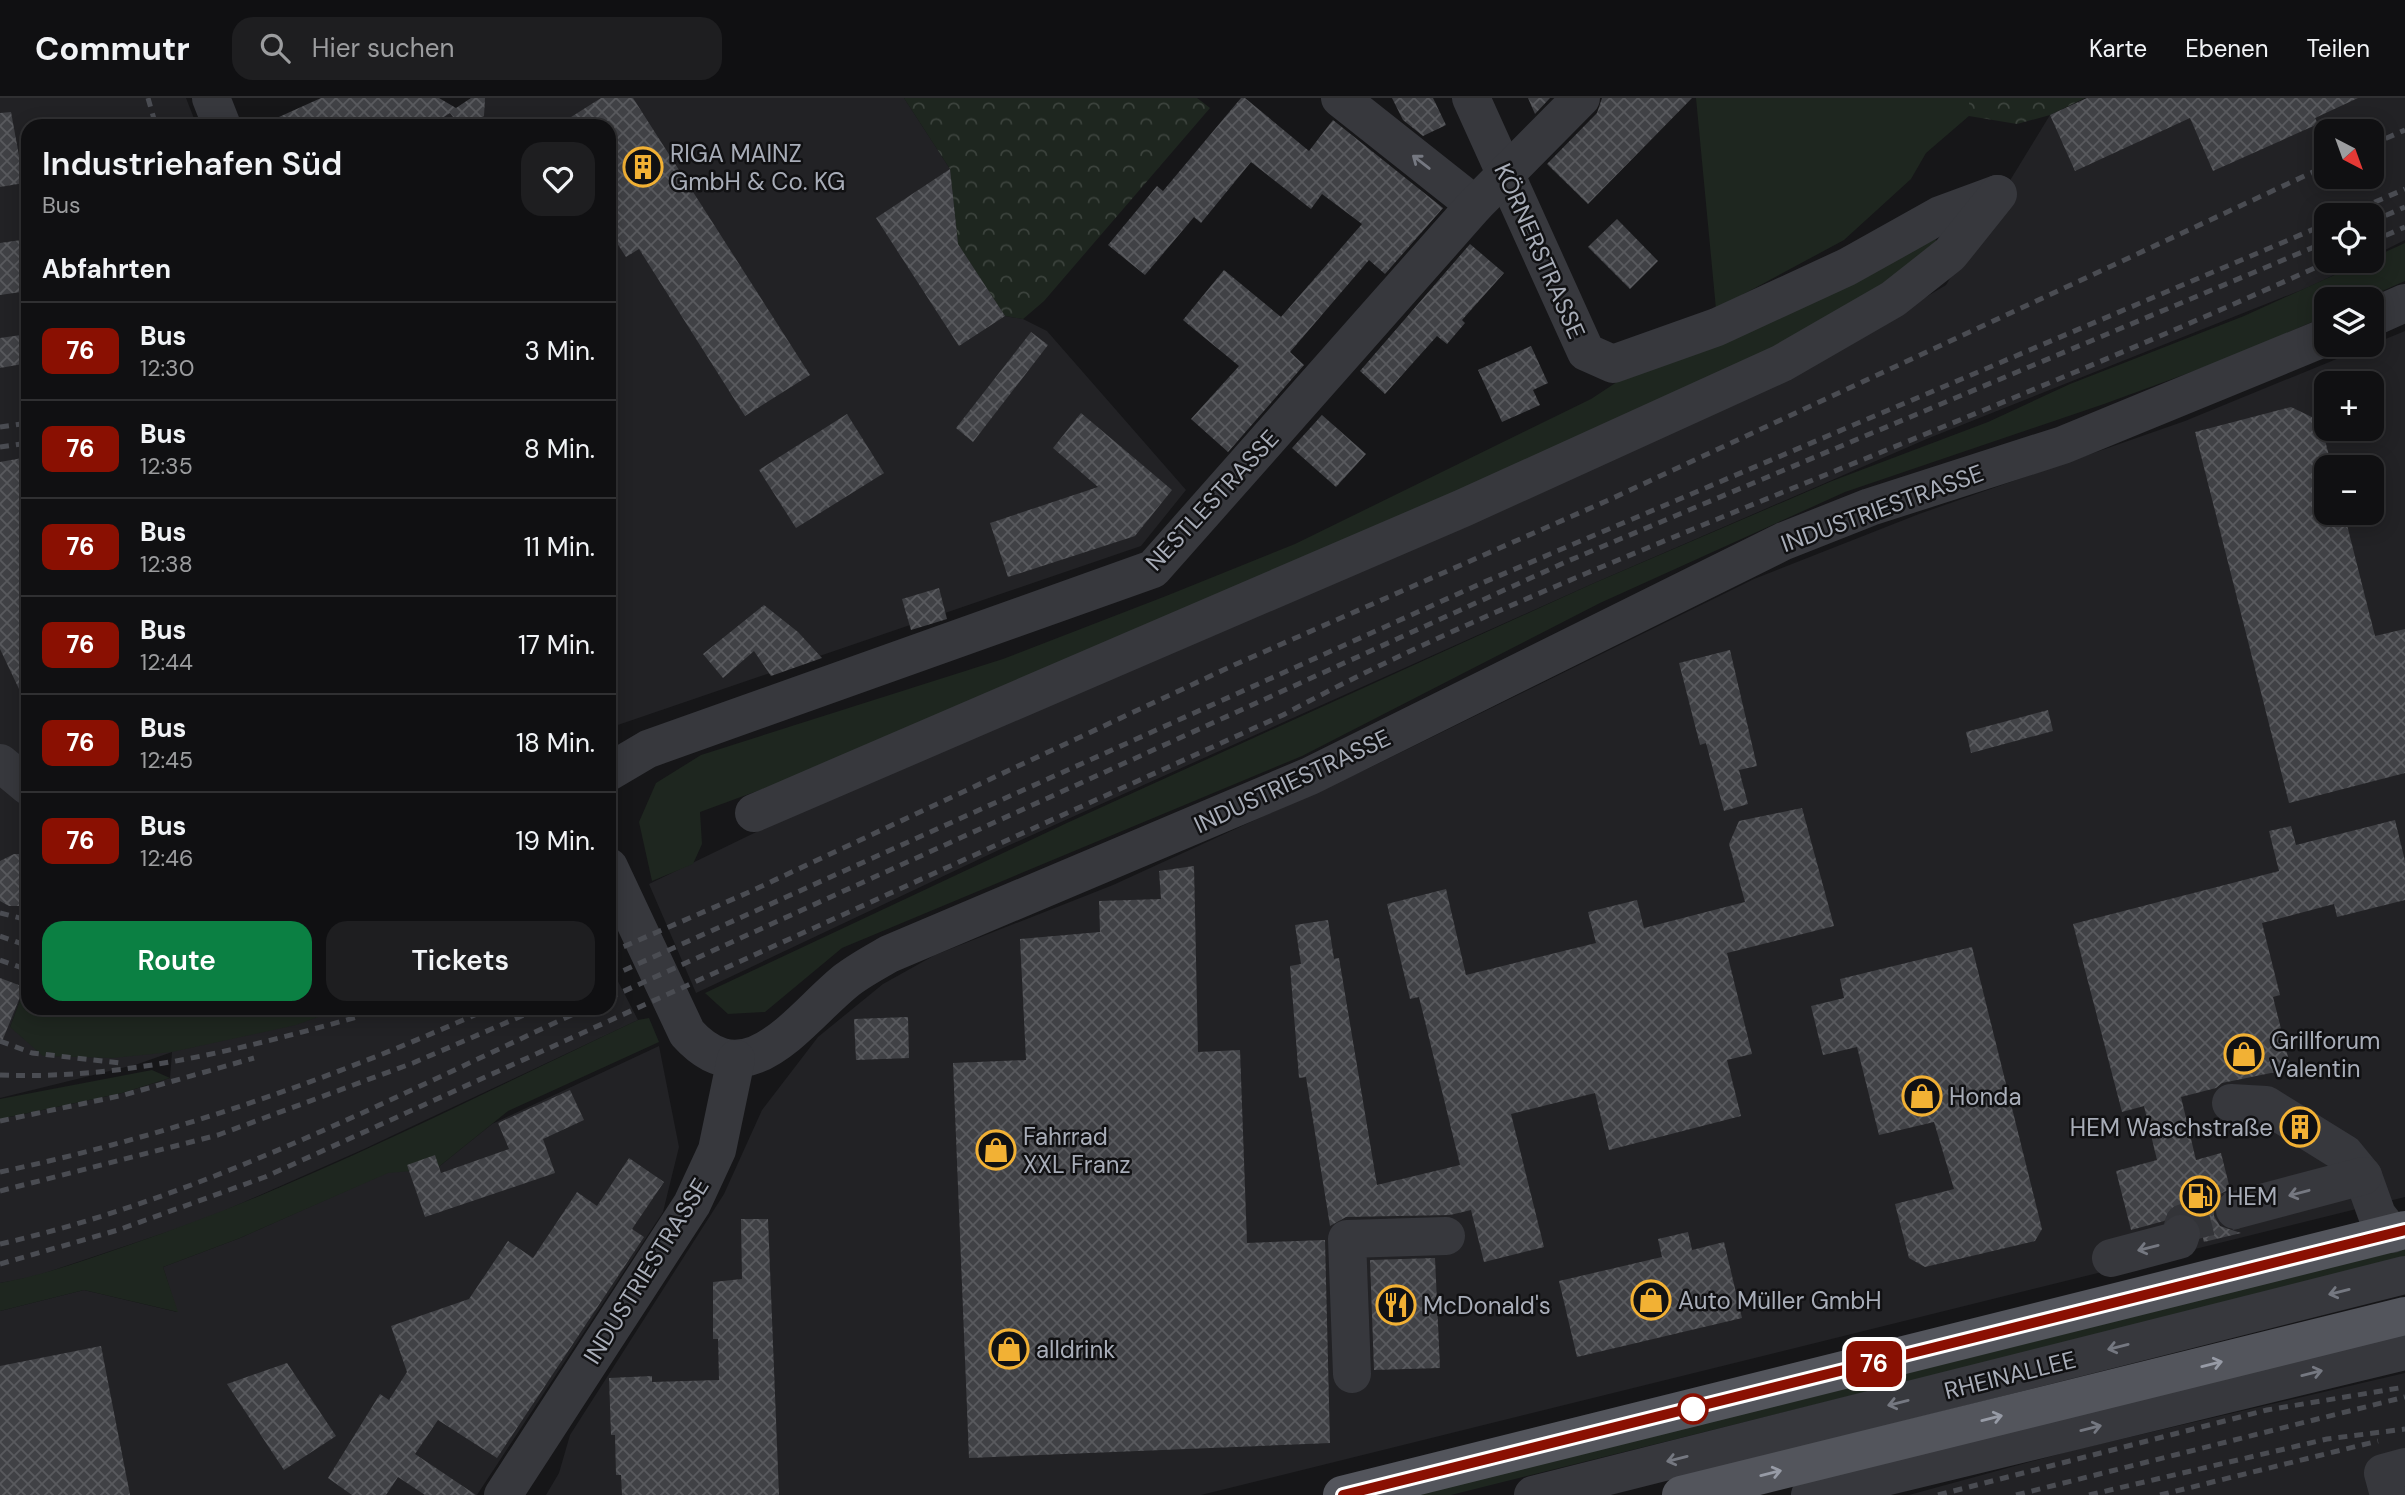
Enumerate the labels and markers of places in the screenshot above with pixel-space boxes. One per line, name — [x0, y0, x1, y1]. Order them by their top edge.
place label: RIGA MAINZ GmbH & Co. KG — [670, 138, 845, 197]
building icon: RIGA MAINZ GmbH & Co. KG — [622, 146, 664, 188]
place label: Grillforum Valentin — [2271, 1025, 2380, 1084]
shop icon: Grillforum Valentin — [2223, 1033, 2265, 1075]
shop icon: Honda — [1901, 1075, 1943, 1117]
place label: Honda — [1949, 1081, 2021, 1112]
building icon: HEM Waschstraße — [2279, 1106, 2321, 1148]
place label: HEM Waschstraße — [2070, 1112, 2273, 1143]
place label: Fahrrad XXL Franz — [1023, 1121, 1131, 1180]
shop icon: Fahrrad XXL Franz — [975, 1129, 1017, 1171]
fuel station icon: HEM — [2179, 1175, 2221, 1217]
place label: HEM — [2227, 1181, 2277, 1212]
shop icon: Auto Müller GmbH — [1630, 1279, 1672, 1321]
restaurant icon: McDonald's — [1375, 1284, 1417, 1326]
place label: Auto Müller GmbH — [1678, 1285, 1882, 1316]
place label: McDonald's — [1423, 1290, 1551, 1321]
shop icon: alldrink — [988, 1328, 1030, 1370]
place label: alldrink — [1036, 1334, 1115, 1365]
unlabelled marker — [1678, 1394, 1708, 1424]

